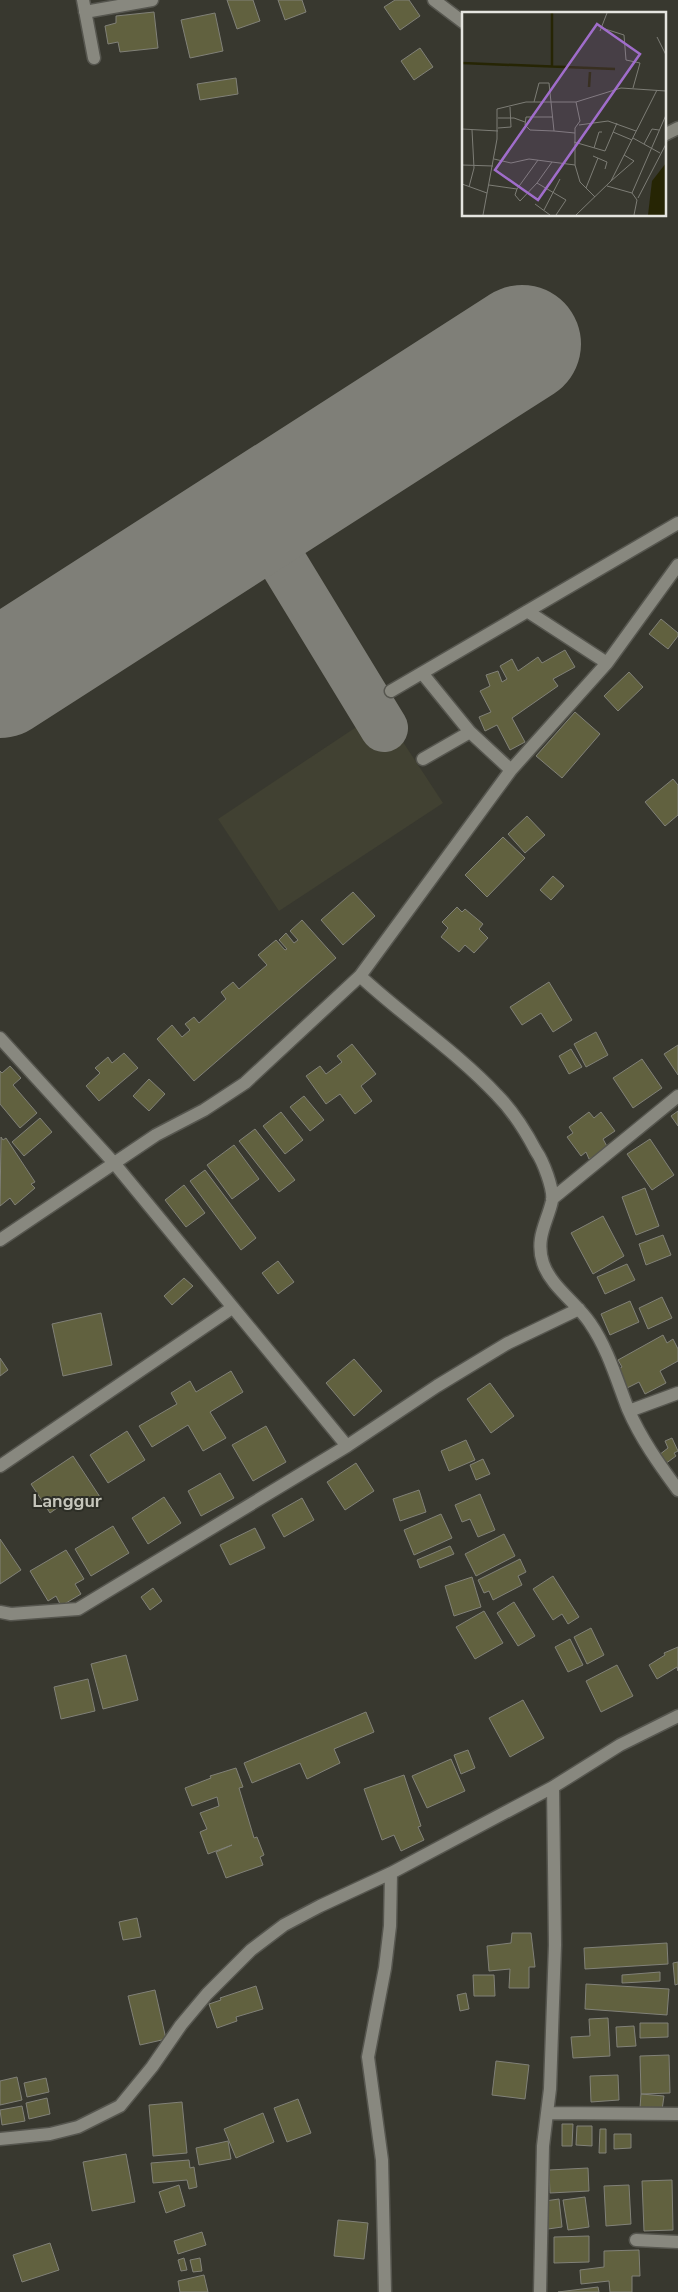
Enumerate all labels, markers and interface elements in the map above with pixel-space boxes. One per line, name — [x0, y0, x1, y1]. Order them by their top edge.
inset map — [462, 12, 666, 216]
district label: Langgur — [32, 1489, 102, 1513]

